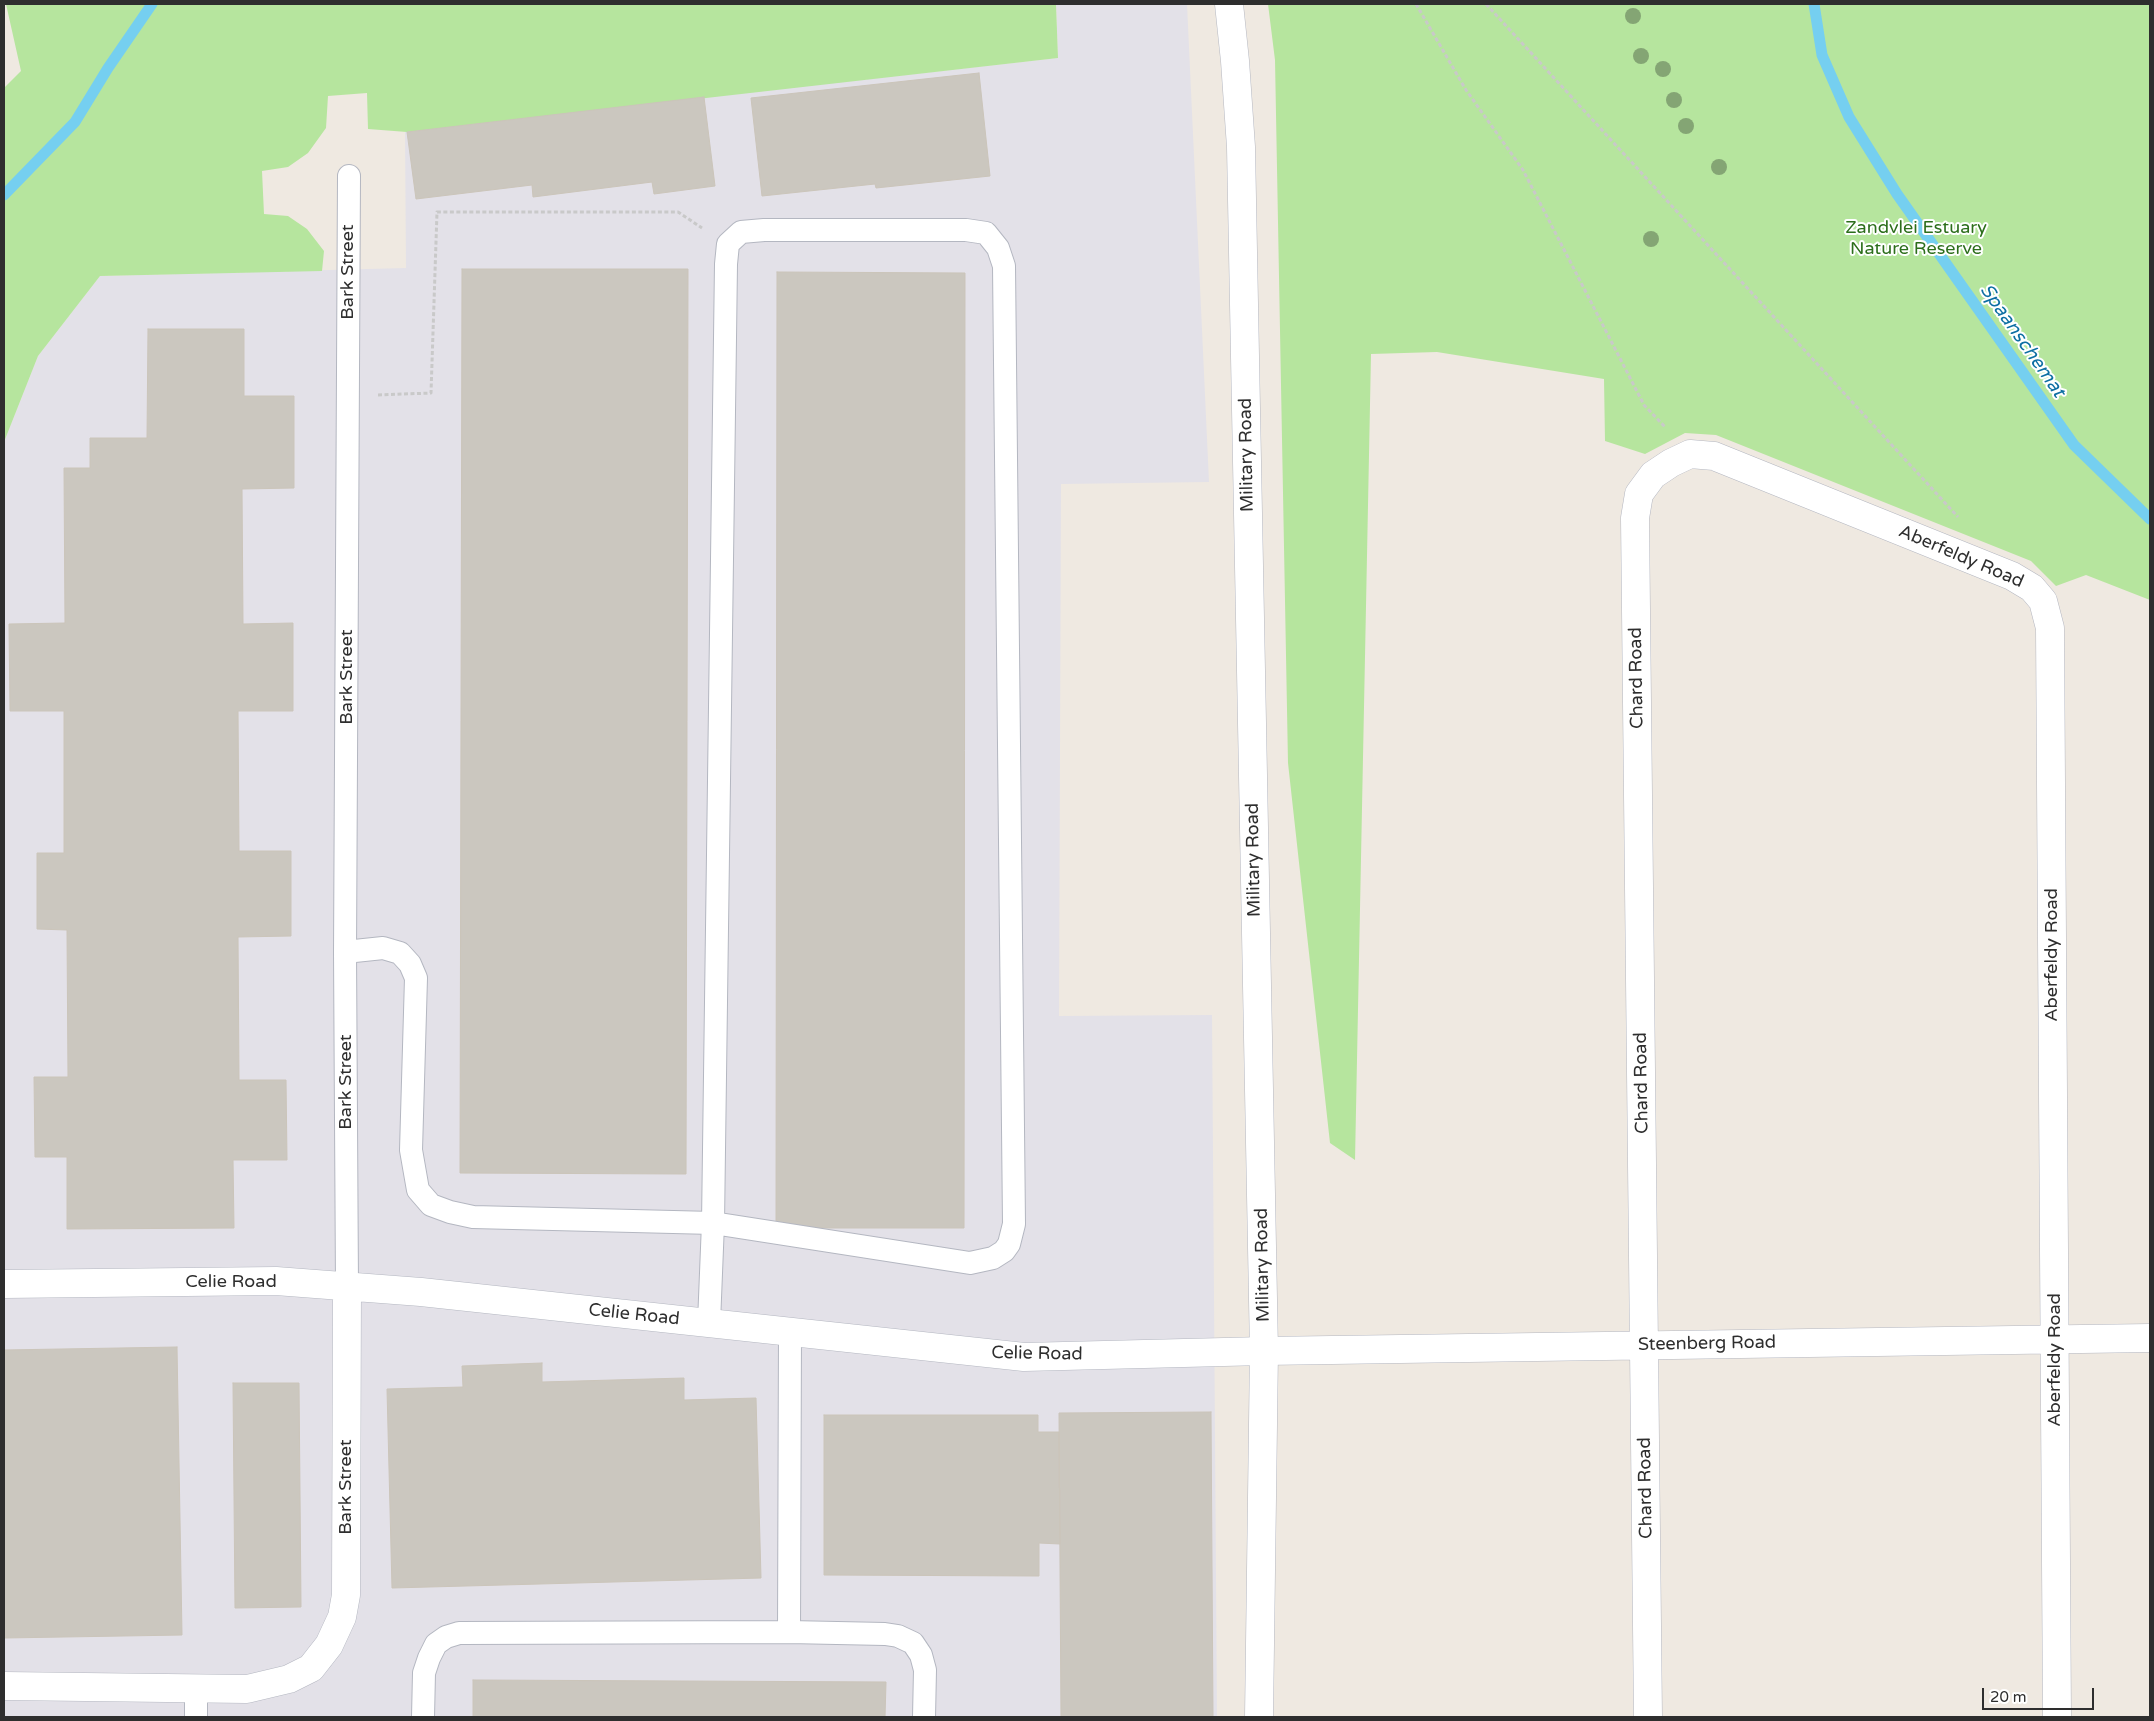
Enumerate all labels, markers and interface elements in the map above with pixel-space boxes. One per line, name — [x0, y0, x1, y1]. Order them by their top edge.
park label: Zandvlei Estuary Nature Reserve — [1845, 217, 1987, 260]
street label: Bark Street — [337, 224, 359, 320]
water label: Spaanschemat — [1974, 280, 2070, 402]
street label: Military Road — [1235, 398, 1259, 512]
street label: Aberfeldy Road — [1895, 521, 2027, 593]
street label: Chard Road — [1625, 627, 1649, 729]
street label: Bark Street — [336, 629, 358, 725]
street label: Military Road — [1242, 803, 1266, 917]
street label: Aberfeldy Road — [2041, 888, 2063, 1022]
street label: Chard Road — [1630, 1032, 1654, 1134]
street label: Bark Street — [335, 1034, 357, 1130]
street label: Military Road — [1251, 1208, 1275, 1322]
street label: Celie Road — [185, 1271, 277, 1293]
street label: Aberfeldy Road — [2044, 1293, 2066, 1427]
street label: Celie Road — [587, 1299, 681, 1331]
street label: Steenberg Road — [1638, 1332, 1776, 1356]
street label: Celie Road — [991, 1342, 1083, 1366]
street label: Chard Road — [1634, 1437, 1658, 1539]
street label: Bark Street — [335, 1439, 357, 1535]
scale bar — [1984, 1678, 2096, 1710]
text: 20 m — [1990, 1688, 2027, 1706]

